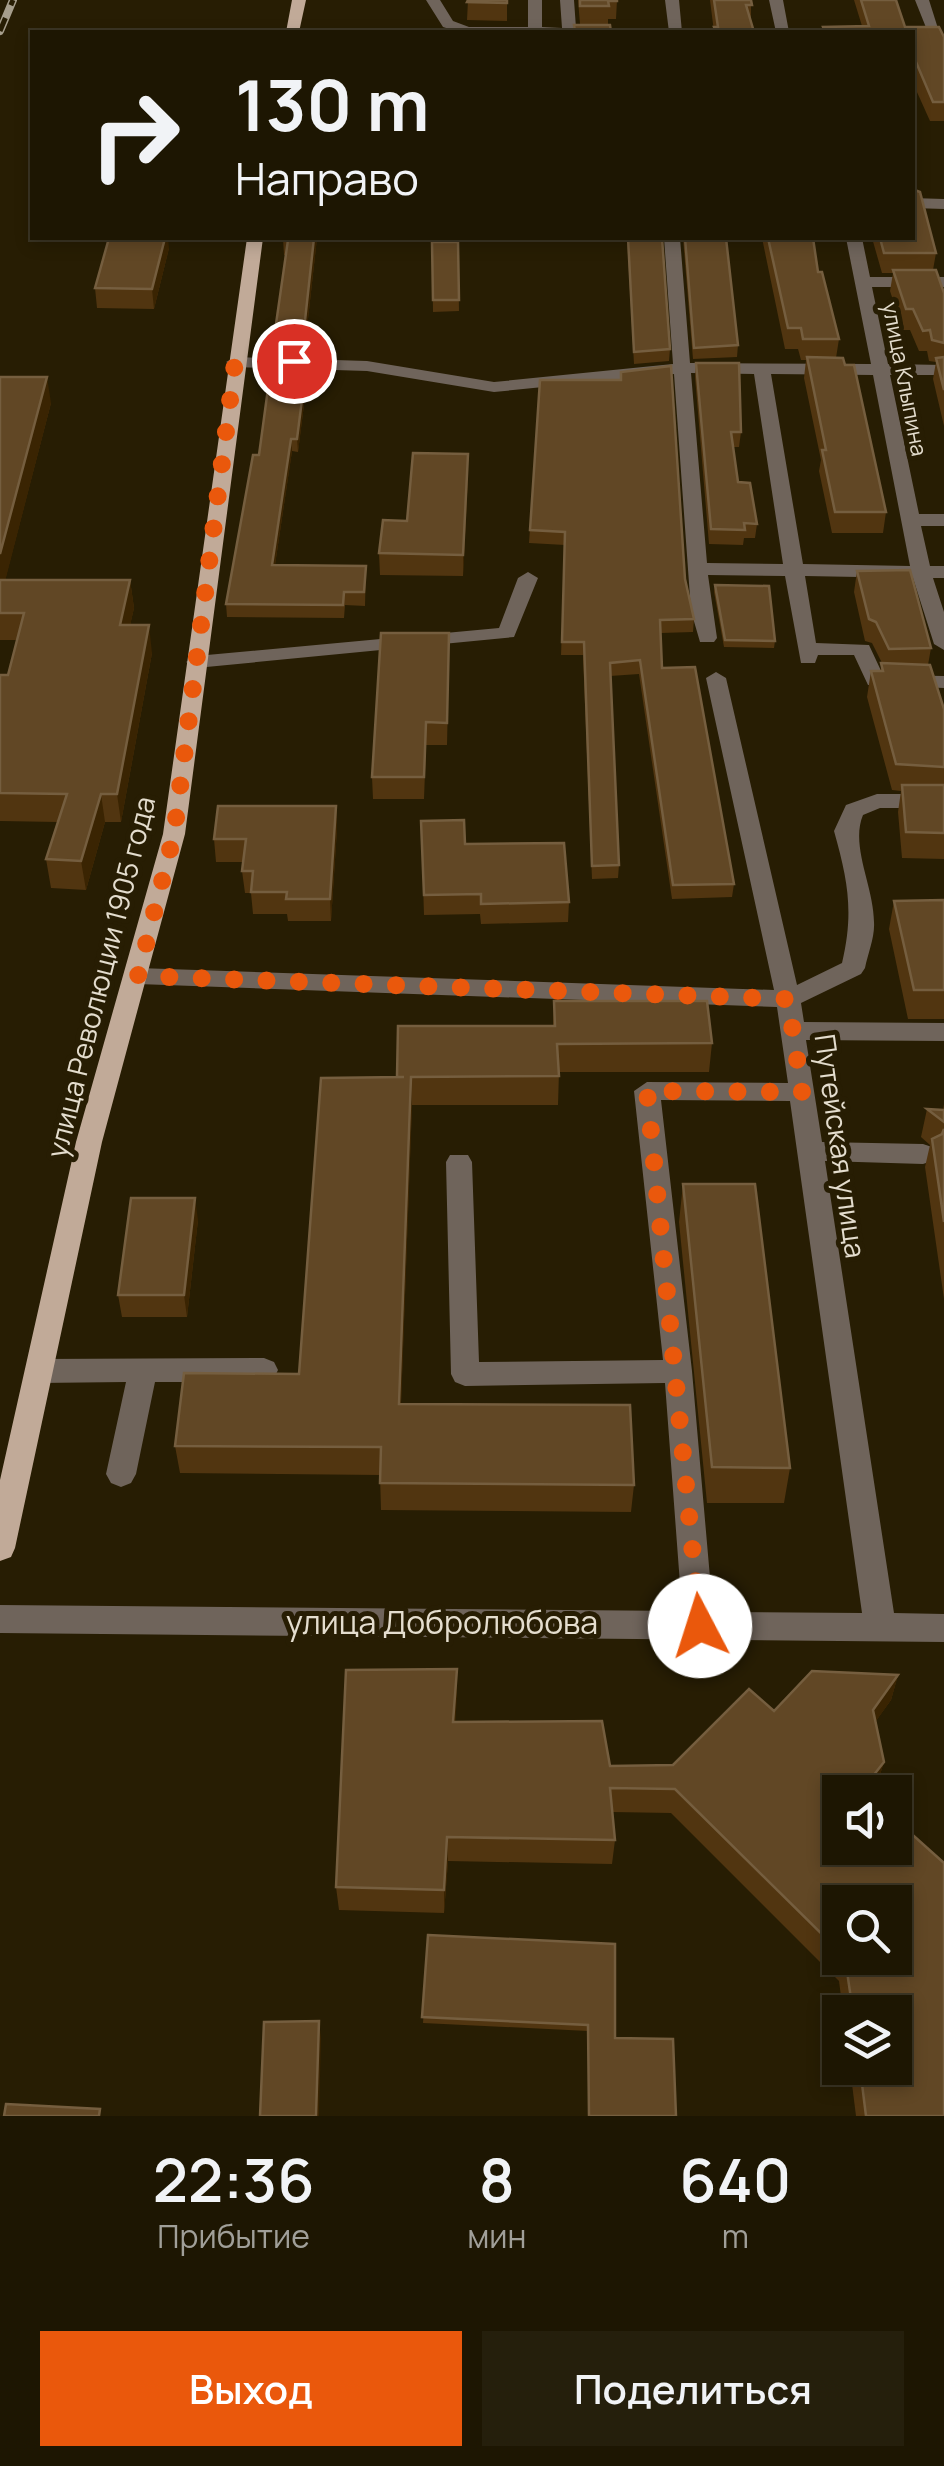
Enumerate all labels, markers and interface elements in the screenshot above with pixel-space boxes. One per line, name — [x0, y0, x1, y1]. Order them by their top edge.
text: 130 m — [235, 56, 429, 152]
icon: right — [70, 70, 200, 200]
text: Направо — [235, 147, 419, 209]
street label: улица Клыпина — [875, 299, 935, 459]
pin — [252, 319, 337, 404]
icon: arrive — [267, 334, 322, 389]
street label: улица Революции 1905 года — [37, 792, 163, 1161]
street label: Путейская улица — [806, 1031, 876, 1260]
position arrow — [648, 1574, 752, 1678]
street label: улица Добролюбова — [286, 1600, 598, 1644]
map controls — [822, 1775, 912, 2085]
button: sound — [822, 1775, 912, 1865]
button: search — [822, 1885, 912, 1975]
button: layers — [822, 1995, 912, 2085]
text: 22:36 — [153, 2138, 314, 2220]
text: 8 — [479, 2138, 515, 2220]
text: 640 — [679, 2138, 791, 2220]
text: Прибытие — [157, 2214, 310, 2258]
text: мин — [467, 2214, 526, 2258]
text: m — [722, 2214, 749, 2258]
button: Выход — [40, 2331, 462, 2446]
button: Поделиться — [482, 2331, 904, 2446]

